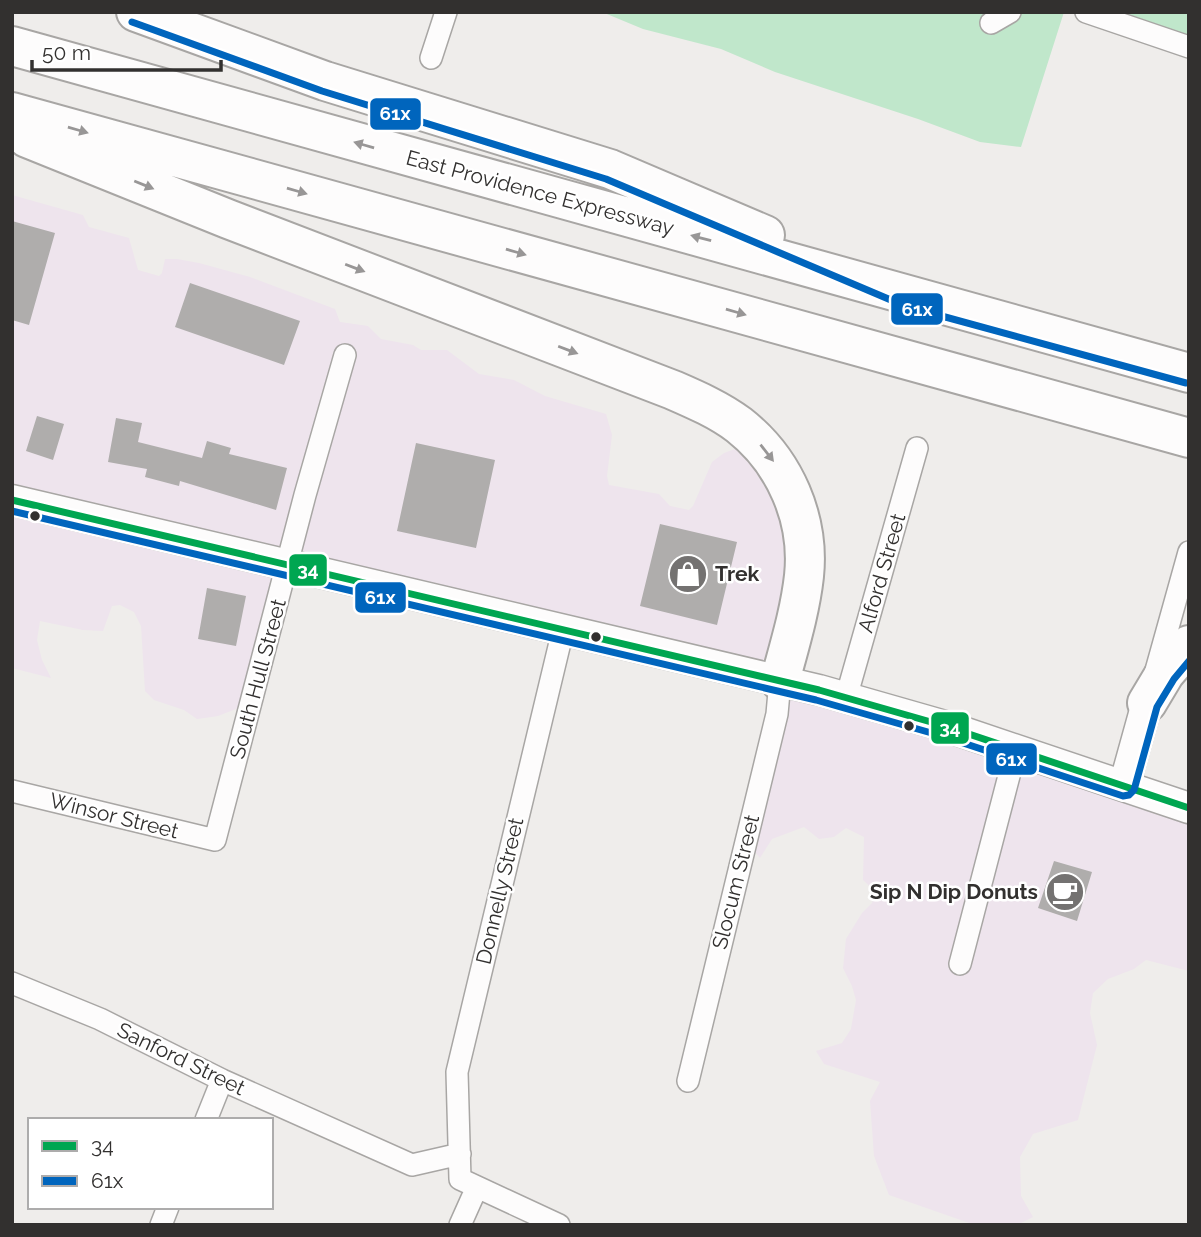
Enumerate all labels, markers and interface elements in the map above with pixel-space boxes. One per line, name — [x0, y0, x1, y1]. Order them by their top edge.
scale bar — [32, 28, 220, 72]
text: 50 m — [42, 40, 91, 65]
line badge: 61x — [369, 97, 422, 131]
text: 61x — [379, 102, 411, 124]
one-way arrow — [67, 125, 89, 136]
one-way arrow — [353, 139, 374, 149]
street label: East Providence Expressway — [403, 145, 677, 240]
one-way arrow — [133, 179, 154, 190]
one-way arrow — [287, 186, 308, 196]
one-way arrow — [690, 232, 712, 243]
one-way arrow — [506, 247, 527, 257]
one-way arrow — [345, 263, 366, 274]
line badge: 61x — [890, 292, 944, 326]
text: 61x — [901, 298, 933, 320]
one-way arrow — [725, 308, 746, 318]
one-way arrow — [557, 345, 578, 356]
one-way arrow — [759, 444, 774, 462]
unlabelled marker — [28, 509, 42, 523]
street label: Alford Street — [853, 510, 910, 635]
line badge: 34 — [288, 553, 328, 587]
shop icon: Trek — [667, 553, 709, 595]
text: 34 — [297, 558, 319, 580]
place label: Trek — [715, 561, 760, 586]
line badge: 61x — [354, 581, 407, 614]
text: 61x — [364, 586, 396, 608]
street label: South Hull Street — [224, 596, 291, 762]
unlabelled marker — [589, 630, 603, 644]
line badge: 34 — [930, 711, 970, 745]
text: 34 — [939, 716, 961, 738]
unlabelled marker — [902, 719, 916, 733]
line badge: 61x — [985, 742, 1038, 776]
text: 61x — [995, 748, 1027, 770]
street label: Winsor Street — [47, 787, 181, 844]
street label: Slocum Street — [707, 812, 764, 952]
street label: Donnelly Street — [470, 815, 529, 967]
cafe icon: Sip N Dip Donuts — [1044, 871, 1086, 913]
place label: Sip N Dip Donuts — [870, 879, 1038, 904]
street label: Sanford Street — [113, 1017, 249, 1100]
legend — [28, 1118, 273, 1209]
text: 34 — [91, 1133, 114, 1158]
text: 61x — [91, 1168, 124, 1193]

